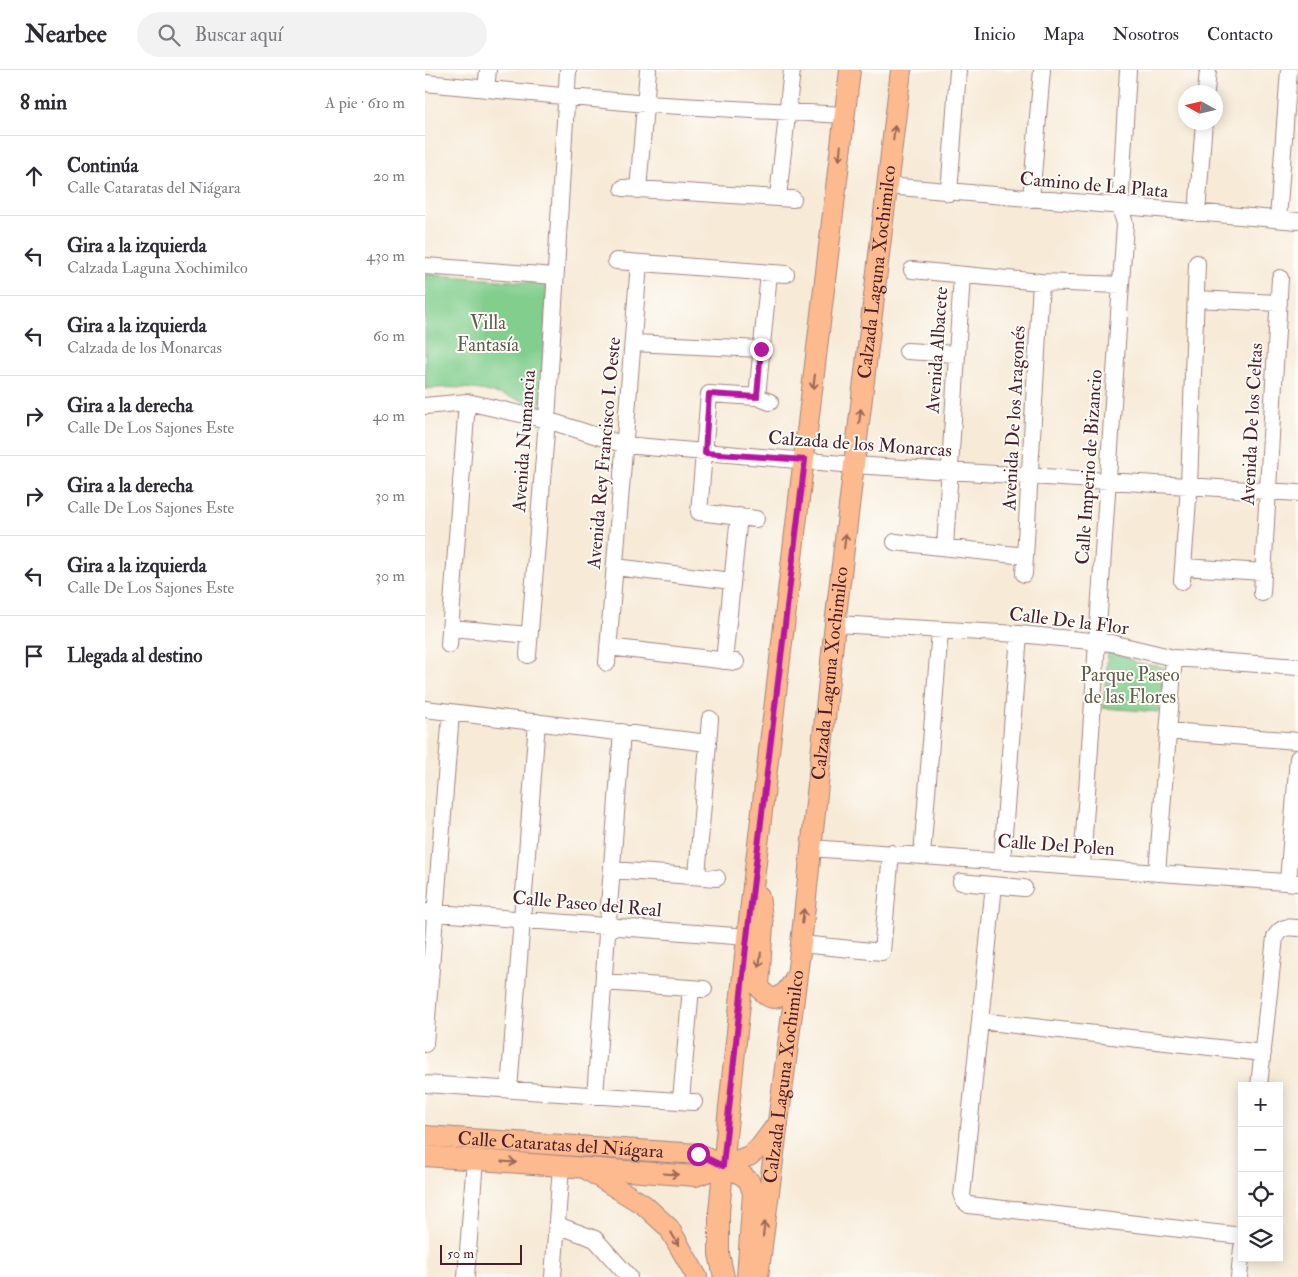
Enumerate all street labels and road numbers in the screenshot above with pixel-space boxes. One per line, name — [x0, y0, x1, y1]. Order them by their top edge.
street label: Calzada Laguna Xochimilco — [852, 164, 902, 380]
street label: Camino de La Plata — [1019, 167, 1169, 203]
street label: Avenida Albacete — [921, 286, 953, 415]
street label: Avenida De los Aragonés — [997, 325, 1031, 512]
street label: Avenida Rey Francisco I. Oeste — [582, 336, 626, 571]
street label: Avenida De los Celtas — [1236, 342, 1268, 507]
street label: Avenida Numancia — [507, 369, 541, 514]
street label: Calle Imperio de Bizancio — [1070, 369, 1109, 565]
street label: Calzada de los Monarcas — [767, 426, 953, 462]
street label: Calzada Laguna Xochimilco — [806, 565, 854, 781]
street label: Calle De la Flor — [1008, 602, 1130, 640]
street label: Calle Del Polen — [996, 829, 1116, 861]
street label: Calle Paseo del Real — [511, 886, 663, 922]
street label: Calzada Laguna Xochimilco — [758, 969, 810, 1185]
street label: Calle Cataratas del Niágara — [457, 1126, 665, 1164]

